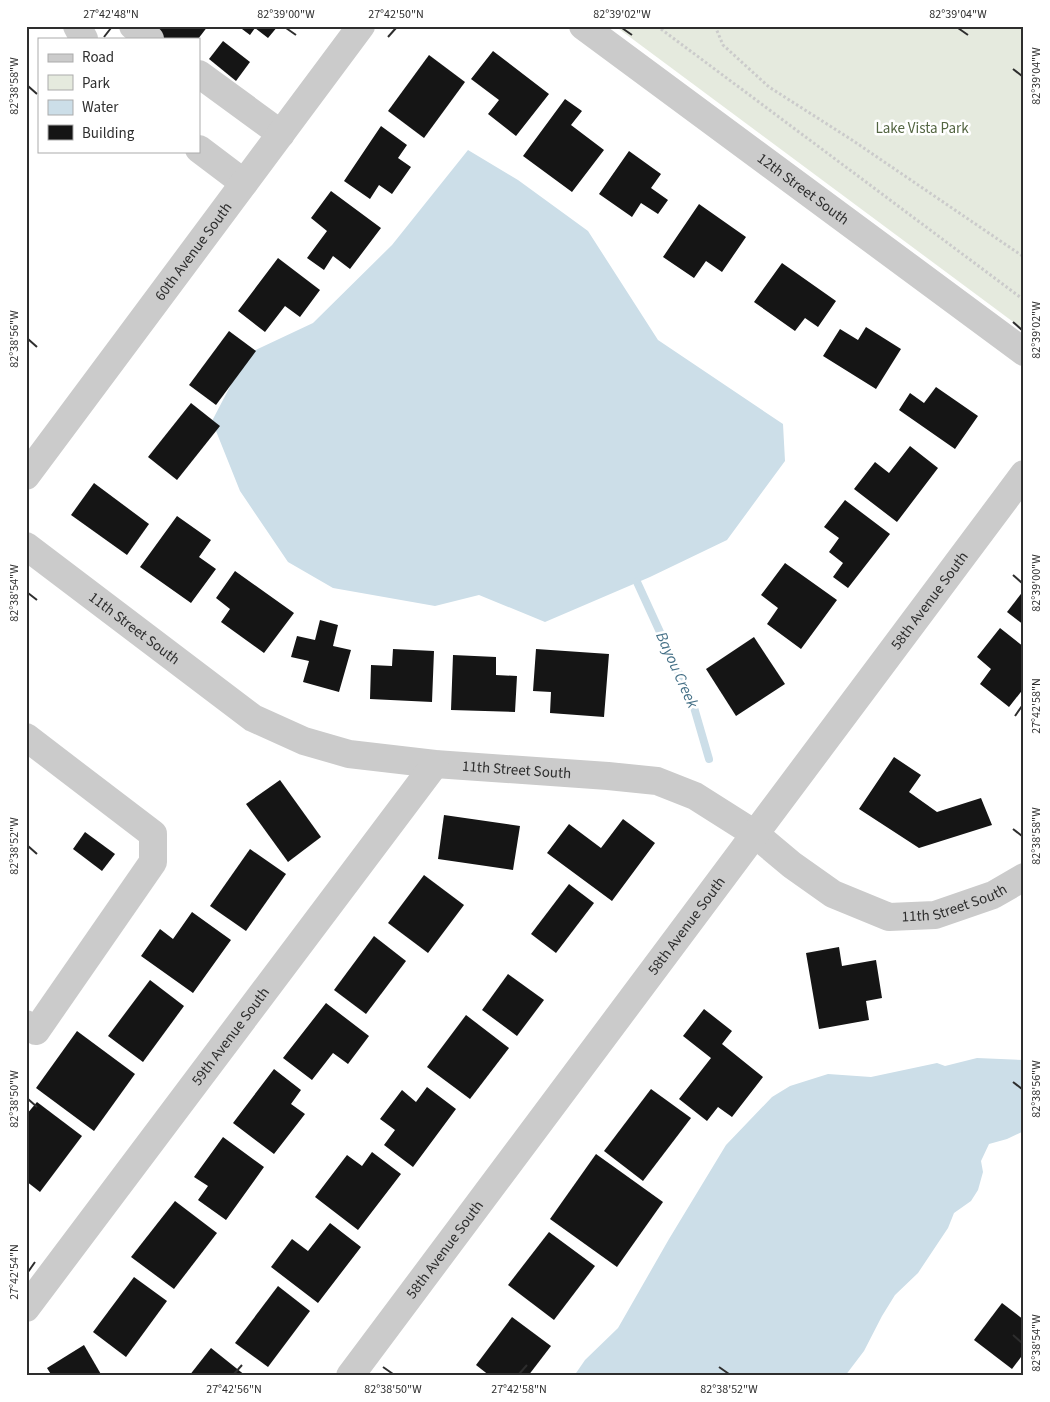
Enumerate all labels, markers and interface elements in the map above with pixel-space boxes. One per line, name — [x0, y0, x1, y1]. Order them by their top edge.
text: 27°42'48"N — [83, 6, 139, 23]
text: 82°39'00"W — [257, 6, 315, 23]
text: 27°42'50"N — [368, 6, 424, 23]
text: 82°39'02"W — [593, 6, 651, 23]
text: 82°39'04"W — [929, 6, 987, 23]
legend — [38, 38, 200, 152]
text: Road — [82, 47, 114, 68]
text: 82°39'04"W — [1028, 47, 1045, 105]
text: 82°38'58"W — [6, 57, 23, 115]
text: Park — [82, 73, 111, 94]
text: Water — [82, 97, 119, 118]
park label: Lake Vista Park — [875, 118, 969, 139]
text: Building — [82, 123, 135, 144]
street label: 12th Street South — [753, 148, 854, 230]
street label: 60th Avenue South — [150, 198, 237, 305]
text: 82°39'02"W — [1028, 301, 1045, 359]
text: 82°38'56"W — [6, 310, 23, 368]
street label: 58th Avenue South — [886, 547, 973, 654]
text: 82°39'00"W — [1028, 554, 1045, 612]
text: 82°38'54"W — [6, 564, 23, 622]
street label: 11th Street South — [84, 587, 184, 670]
water label: Bayou Creek — [650, 628, 704, 712]
text: 27°42'58"N — [1028, 678, 1045, 734]
street label: 11th Street South — [461, 755, 572, 784]
text: 82°38'58"W — [1028, 807, 1045, 865]
text: 82°38'52"W — [6, 817, 23, 875]
street label: 58th Avenue South — [643, 872, 730, 979]
street label: 11th Street South — [901, 879, 1011, 927]
street label: 59th Avenue South — [186, 983, 274, 1090]
text: 82°38'56"W — [1028, 1060, 1045, 1118]
text: 82°38'50"W — [6, 1070, 23, 1128]
street label: 58th Avenue South — [401, 1196, 488, 1303]
text: 27°42'54"N — [6, 1244, 23, 1300]
text: 82°38'54"W — [1028, 1314, 1045, 1372]
text: 27°42'56"N — [206, 1381, 262, 1398]
text: 82°38'50"W — [364, 1381, 422, 1398]
text: 27°42'58"N — [491, 1381, 547, 1398]
text: 82°38'52"W — [700, 1381, 758, 1398]

